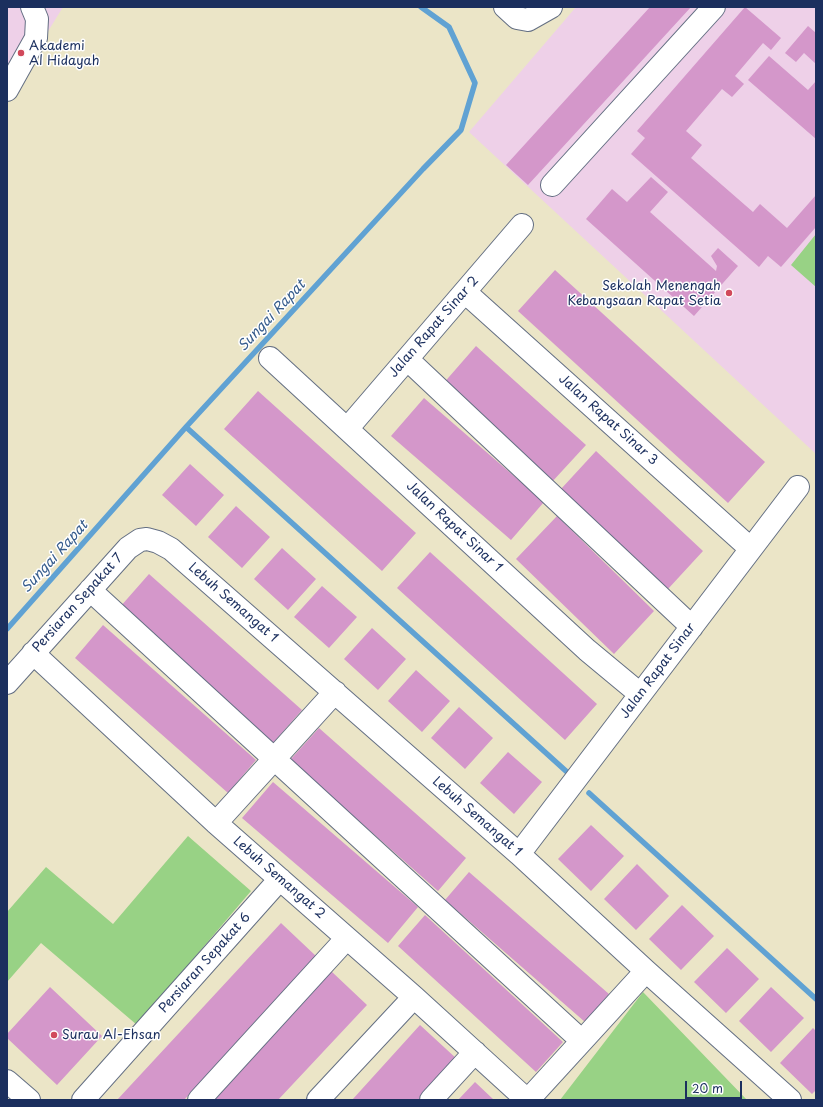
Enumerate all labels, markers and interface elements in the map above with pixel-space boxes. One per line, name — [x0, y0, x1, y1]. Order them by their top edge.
place label: Akademi Al Hidayah — [29, 38, 100, 69]
marker: Akademi Al Hidayah — [16, 48, 26, 58]
street label: Jalan Rapat Sinar 2 — [386, 273, 482, 381]
water label: Sungai Rapat — [235, 277, 309, 355]
place label: Sekolah Menengah Kebangsaan Rapat Setia — [568, 278, 721, 309]
marker: Sekolah Menengah Kebangsaan Rapat Setia — [724, 288, 734, 298]
street label: Jalan Rapat Sinar 3 — [555, 371, 661, 469]
street label: Jalan Rapat Sinar 1 — [403, 479, 505, 575]
water label: Sungai Rapat — [18, 518, 92, 596]
street label: Persiaran Sepakat 7 — [30, 550, 126, 656]
street label: Lebuh Semangat 1 — [185, 560, 281, 646]
street label: Jalan Rapat Sinar — [617, 620, 699, 722]
street label: Lebuh Semangat 1 — [429, 774, 525, 860]
street label: Lebuh Semangat 2 — [230, 834, 328, 922]
street label: Persiaran Sepakat 6 — [156, 910, 254, 1016]
place label: Surau Al-Ehsan — [62, 1027, 161, 1043]
marker: Surau Al-Ehsan — [49, 1030, 59, 1040]
scale bar — [687, 1073, 744, 1099]
text: 20 m — [692, 1079, 723, 1097]

